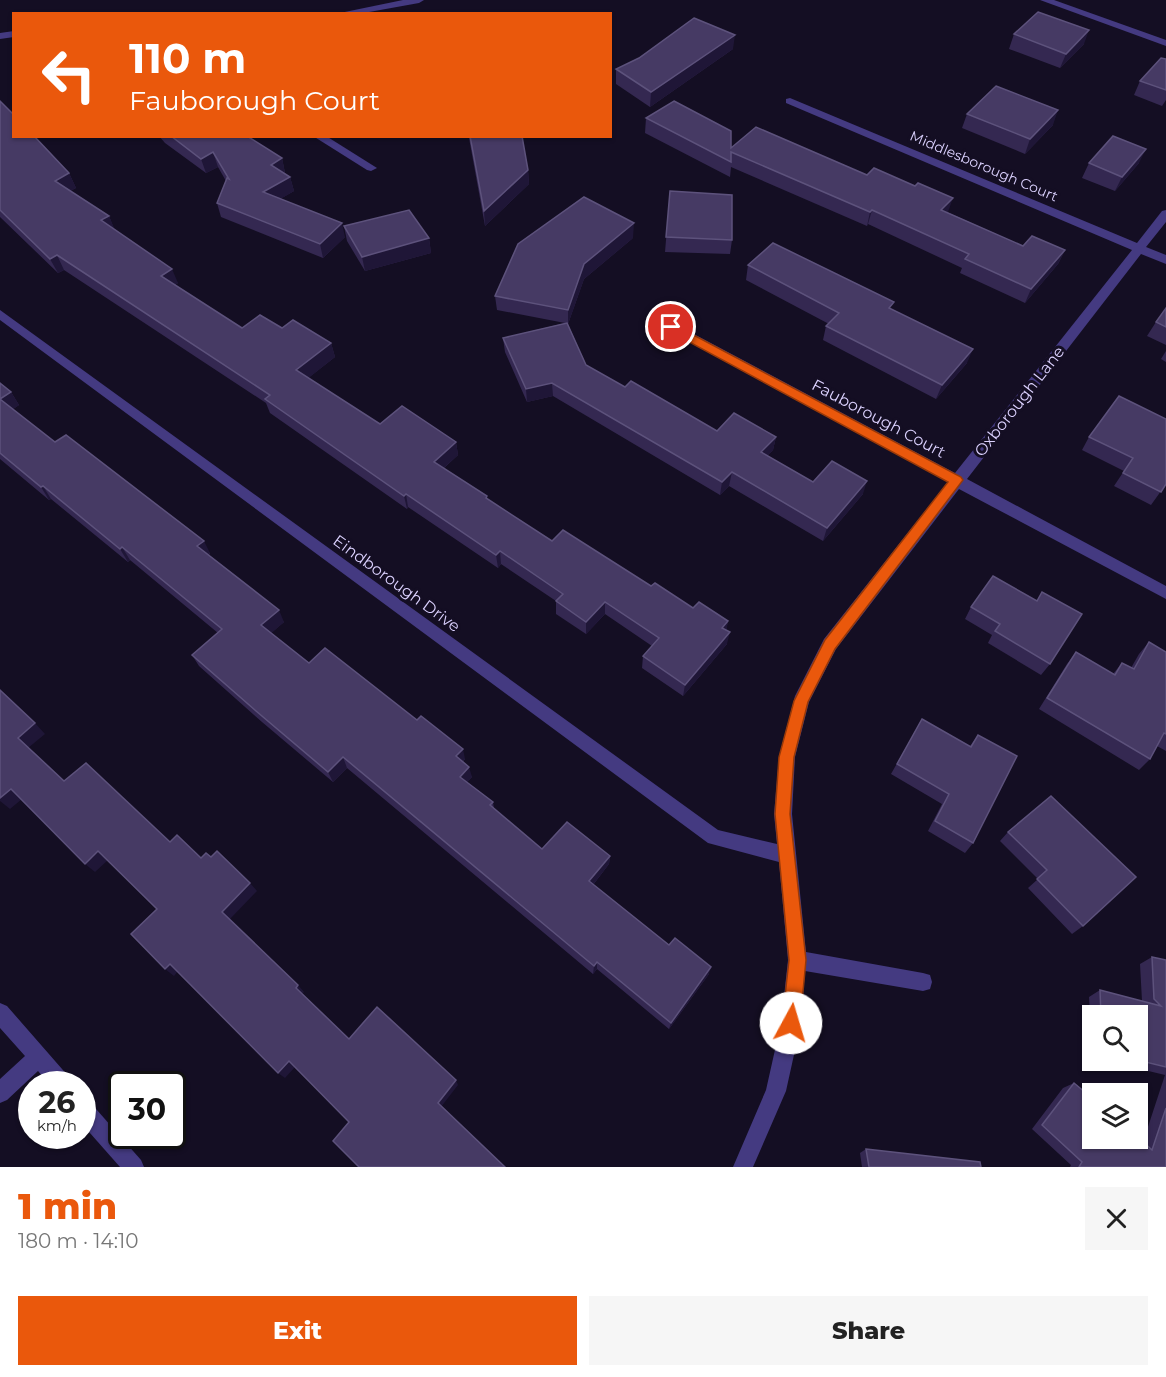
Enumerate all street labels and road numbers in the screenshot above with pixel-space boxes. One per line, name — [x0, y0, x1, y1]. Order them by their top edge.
street label: Middlesborough Court — [907, 127, 1061, 205]
street label: Oxborough Lane — [970, 342, 1068, 460]
street label: Fauborough Court — [809, 375, 949, 462]
street label: Eindborough Drive — [329, 531, 464, 636]

